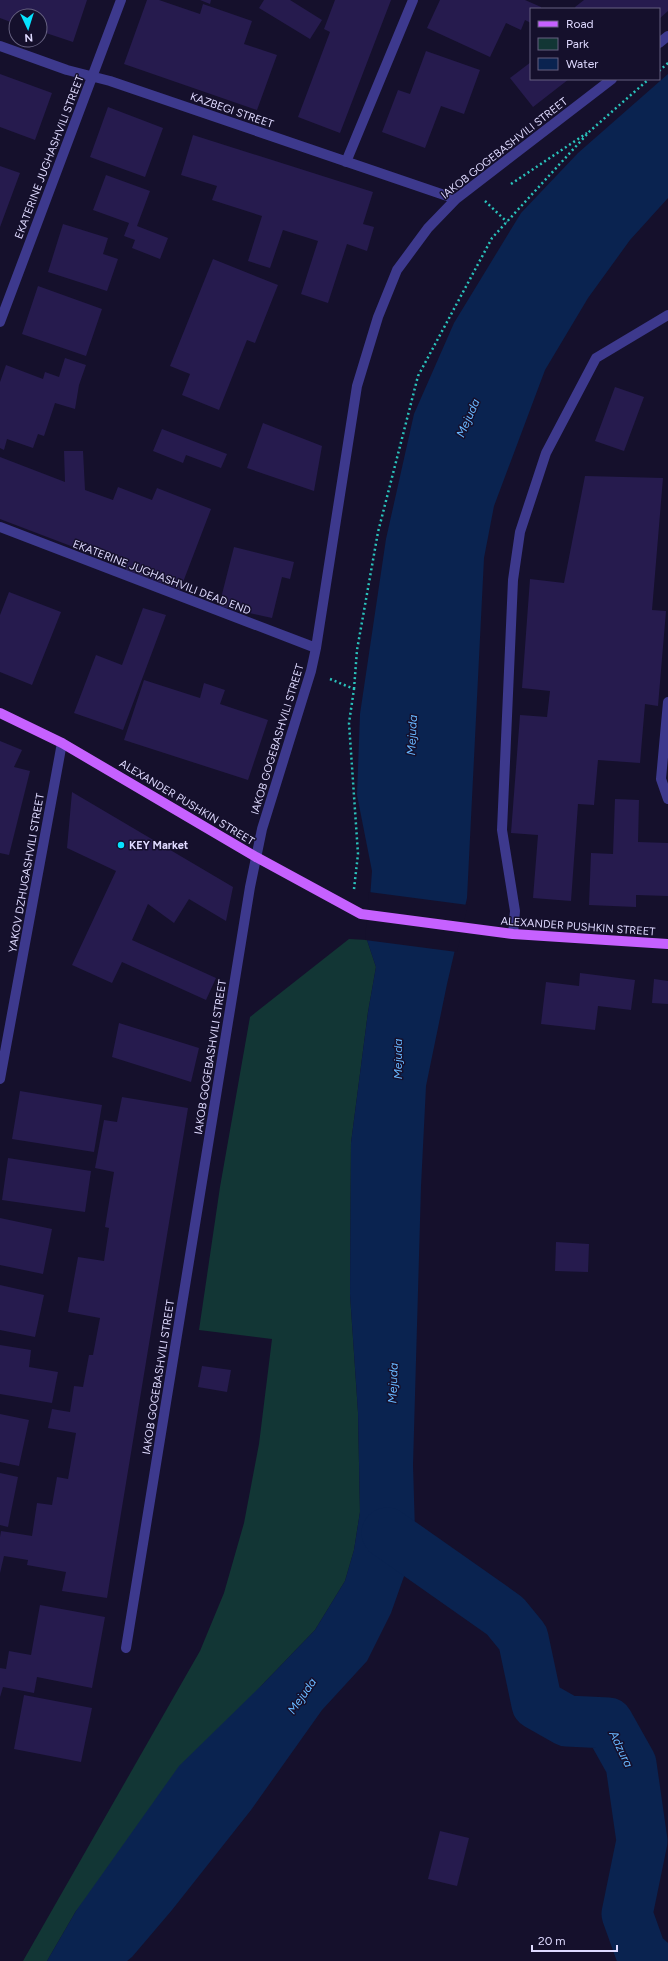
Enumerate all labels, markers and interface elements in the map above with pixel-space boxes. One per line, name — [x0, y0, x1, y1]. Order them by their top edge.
north arrow — [8, 8, 48, 48]
legend — [530, 8, 660, 80]
text: Road — [566, 17, 594, 31]
text: N — [24, 31, 33, 44]
text: Park — [566, 37, 589, 51]
text: Water — [566, 57, 598, 71]
street label: EKATERINE JUGHASHVILI STREET — [12, 74, 87, 241]
street label: KAZBEGI STREET — [189, 90, 275, 131]
street label: IAKOB GOGEBASHVILI STREET — [438, 95, 570, 202]
water label: Mejuda — [453, 397, 483, 439]
street label: EKATERINE JUGHASHVILI DEAD END — [71, 537, 253, 618]
street label: IAKOB GOGEBASHVILI STREET — [248, 662, 307, 816]
water label: Mejuda — [404, 714, 420, 756]
street label: ALEXANDER PUSHKIN STREET — [117, 757, 257, 848]
street label: YAKOV DZHUGASHVILI STREET — [6, 792, 47, 954]
place label: KEY Market — [129, 839, 189, 852]
marker: KEY Market — [116, 840, 126, 850]
street label: ALEXANDER PUSHKIN STREET — [500, 915, 656, 938]
street label: IAKOB GOGEBASHVILI STREET — [192, 979, 229, 1136]
water label: Mejuda — [391, 1039, 405, 1079]
street label: IAKOB GOGEBASHVILI STREET — [140, 1299, 177, 1456]
water label: Mejuda — [385, 1362, 401, 1404]
water label: Mejuda — [285, 1675, 319, 1717]
water label: Adzura — [606, 1728, 636, 1770]
scale bar — [532, 1927, 617, 1953]
text: 20 m — [538, 1934, 566, 1948]

